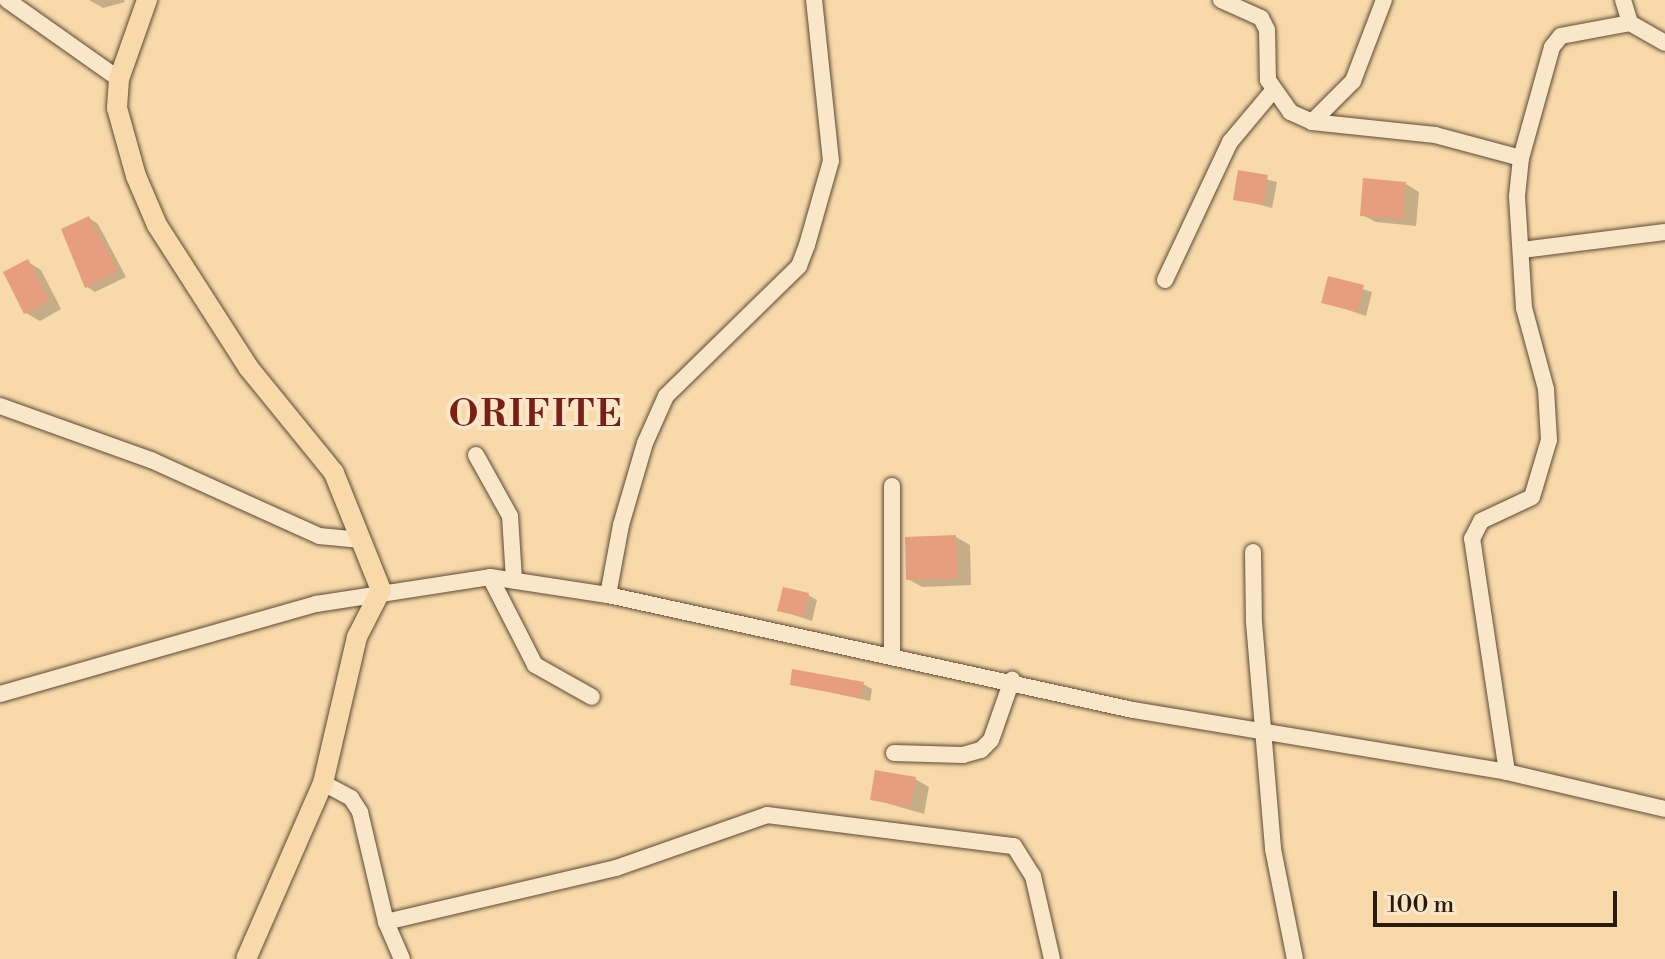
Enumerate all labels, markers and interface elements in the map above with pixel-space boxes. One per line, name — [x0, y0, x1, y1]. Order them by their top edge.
district label: ORIFITE — [449, 394, 623, 438]
scale bar — [1377, 875, 1621, 925]
text: 100 m — [1387, 890, 1454, 920]

